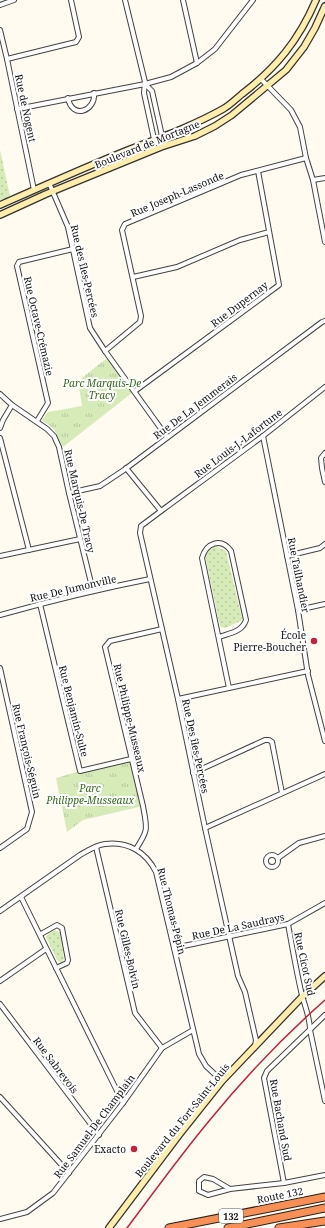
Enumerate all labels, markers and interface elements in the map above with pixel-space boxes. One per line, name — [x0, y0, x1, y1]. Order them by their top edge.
street label: Rue de Nogent — [12, 73, 40, 144]
street label: Boulevard de Mortagne — [92, 116, 202, 172]
street label: Rue Joseph-Lassonde — [128, 168, 226, 220]
street label: Rue des îles-Percées — [67, 223, 103, 319]
street label: Rue Octave-Crémazie — [21, 275, 57, 377]
street label: Rue Dupernay — [208, 278, 271, 330]
street label: Rue De La Jemmerais — [150, 370, 240, 442]
park label: Parc Marquis-De Tracy — [62, 376, 141, 402]
street label: Rue Louis-J.-Lafortune — [191, 405, 285, 481]
street label: Rue Marquis-De Tracy — [61, 448, 99, 555]
street label: Rue Tailhandier — [285, 536, 313, 614]
street label: Rue De Jumonville — [28, 571, 118, 605]
place label: École Pierre-Boucher — [234, 628, 306, 654]
marker: École Pierre-Boucher — [309, 636, 319, 646]
street label: Rue Philippe-Musseaux — [111, 662, 149, 774]
street label: Rue Benjamin-Sulte — [56, 664, 92, 758]
street label: Rue Des îles-Percées — [179, 698, 213, 795]
street label: Rue François-Séguin — [9, 702, 45, 800]
park label: Parc Philippe-Musseaux — [45, 781, 134, 807]
street label: Rue Thomas-Pépin — [154, 866, 190, 956]
street label: Rue Gilles-Bolvin — [112, 908, 144, 991]
street label: Rue De La Saudrays — [190, 909, 286, 943]
street label: Rue Cicot Sud — [291, 931, 319, 997]
street label: Rue Sabrevois — [30, 1034, 82, 1097]
street label: Boulevard du Fort-Saint-Louis — [132, 1060, 233, 1180]
street label: Rue Samuel-De Champlain — [50, 1071, 138, 1181]
street label: Rue Bachand Sud — [267, 1078, 295, 1162]
place label: Exacto — [94, 1142, 126, 1156]
marker: Exacto — [129, 1144, 139, 1154]
street label: Route 132 — [256, 1184, 304, 1206]
road number: 132 — [219, 1209, 243, 1223]

